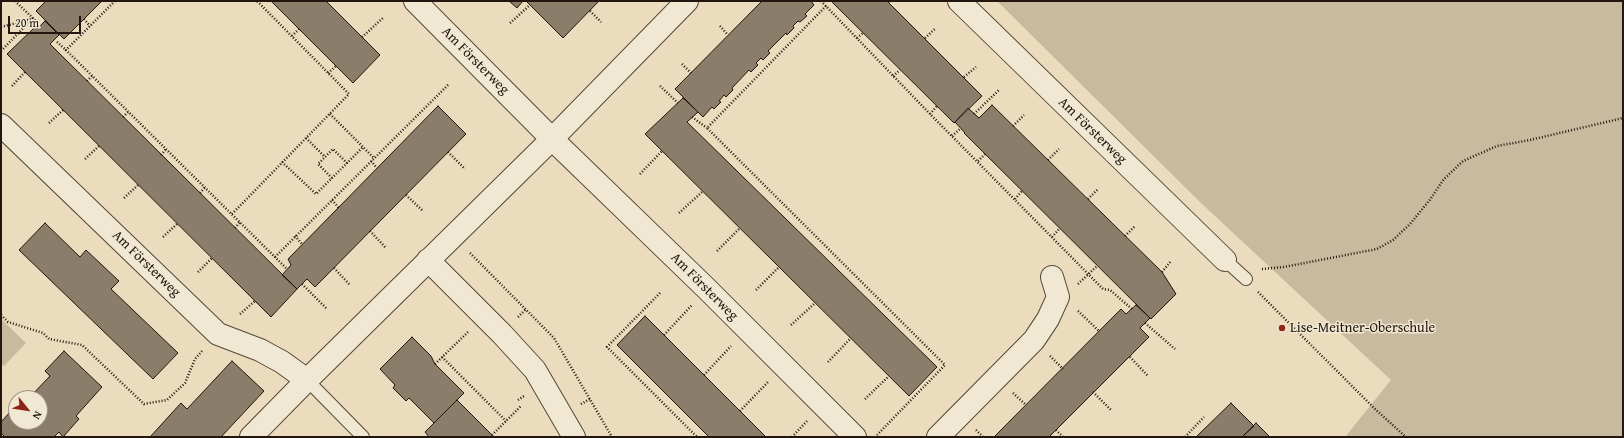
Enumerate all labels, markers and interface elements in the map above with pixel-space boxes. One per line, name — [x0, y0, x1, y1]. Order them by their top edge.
scale bar — [10, 8, 83, 34]
text: 20 m — [15, 14, 39, 31]
street label: Am Försterweg — [438, 24, 512, 98]
street label: Am Försterweg — [1054, 94, 1130, 168]
street label: Am Försterweg — [108, 227, 184, 301]
street label: Am Försterweg — [667, 250, 741, 324]
place label: Lise-Meitner-Oberschule — [1290, 320, 1435, 336]
marker: Lise-Meitner-Oberschule — [1277, 323, 1287, 333]
north arrow — [8, 390, 48, 430]
text: N — [29, 408, 46, 423]

